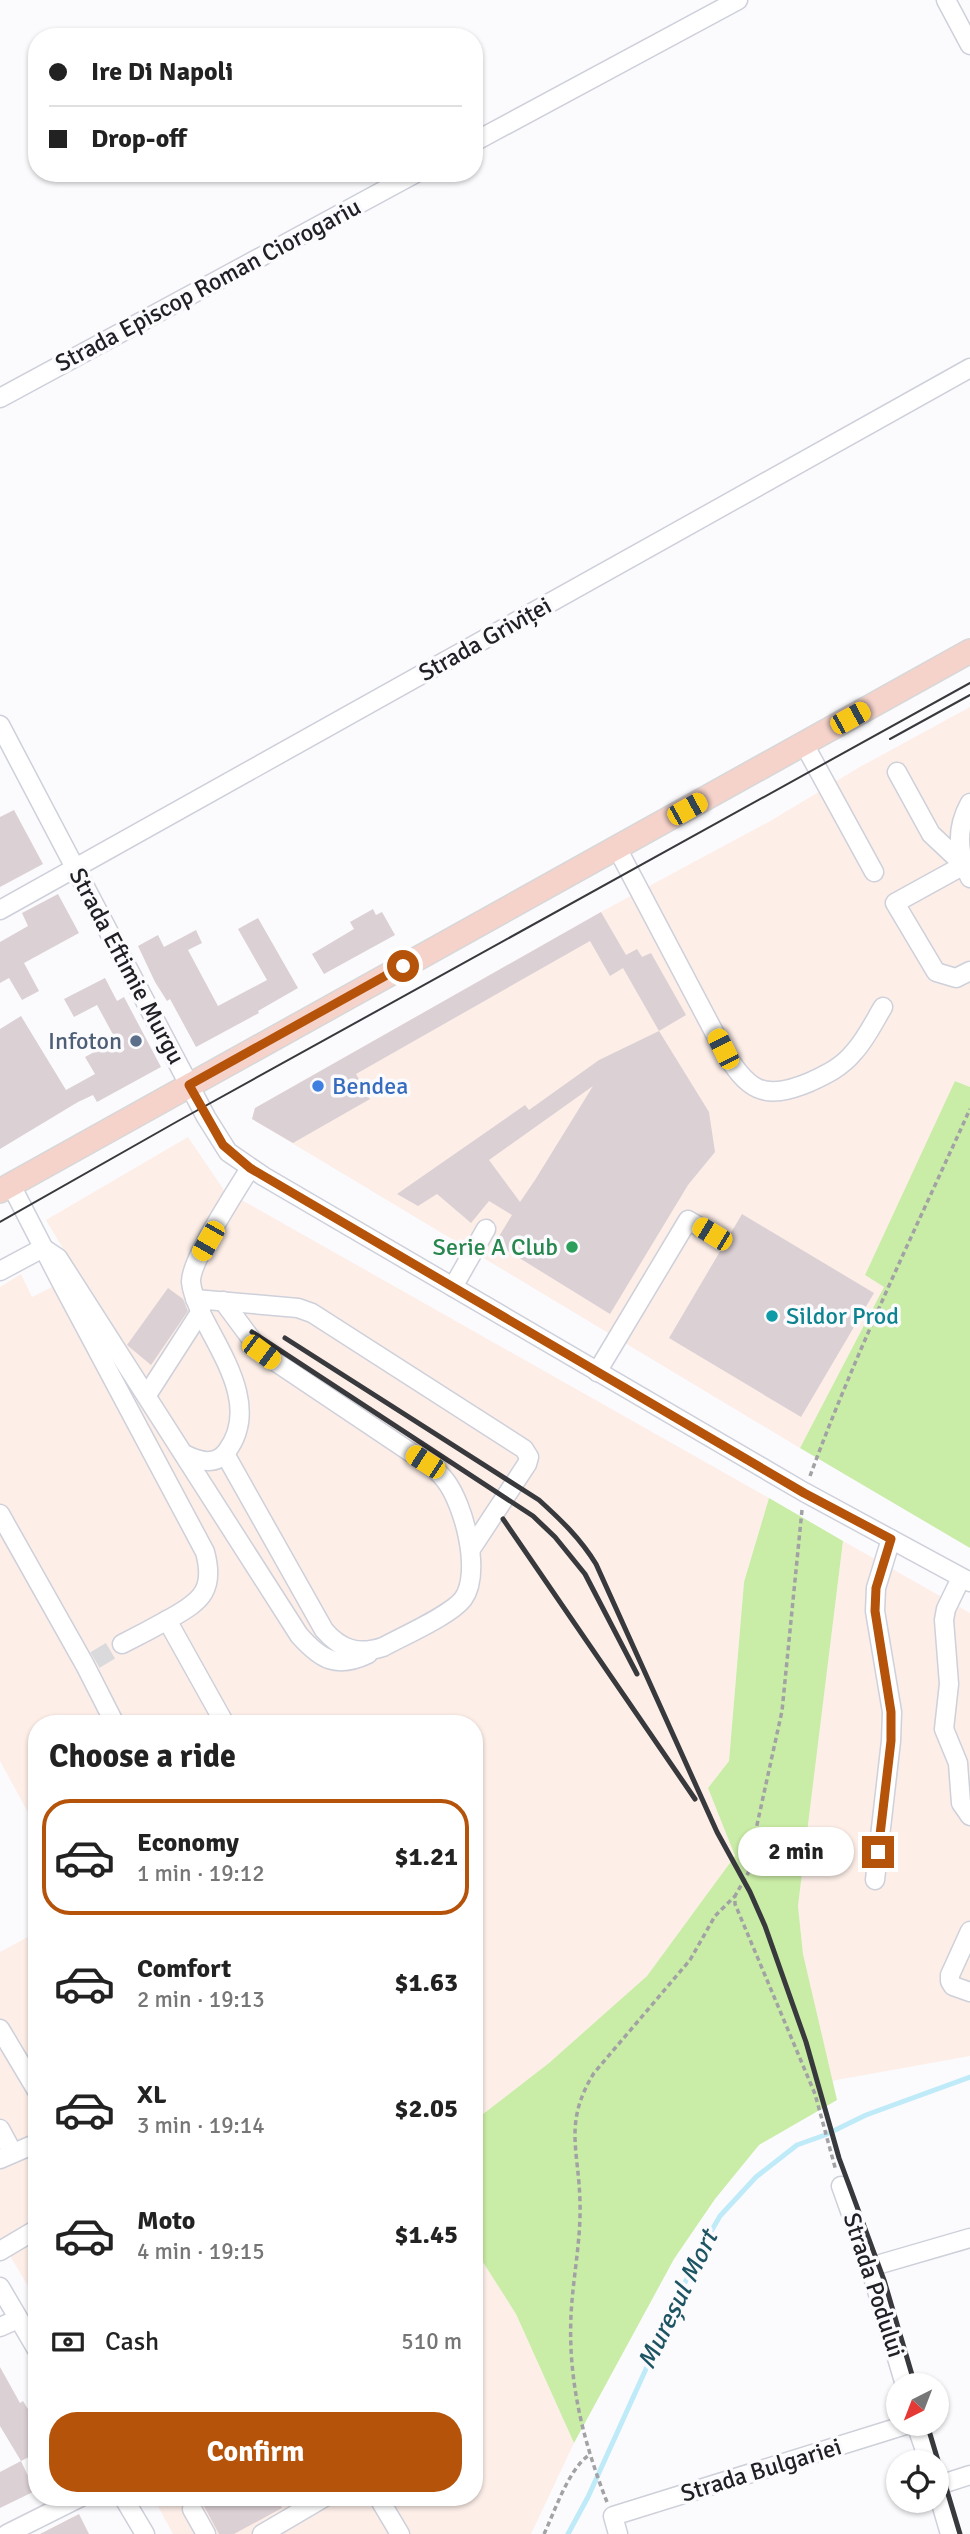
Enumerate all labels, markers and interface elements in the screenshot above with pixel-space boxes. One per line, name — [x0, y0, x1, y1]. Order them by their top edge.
text: Ire Di Napoli — [91, 56, 233, 88]
text: Drop-off — [91, 123, 187, 155]
street label: Strada Episcop Roman Ciorogariu — [50, 192, 366, 378]
street label: Strada Griviței — [413, 590, 557, 688]
car — [827, 699, 874, 737]
car — [664, 790, 711, 828]
street label: Strada Eftimie Murgu — [63, 863, 191, 1069]
route start — [387, 950, 419, 982]
place label: Infoton — [48, 1026, 122, 1056]
car — [705, 1026, 742, 1072]
marker: Infoton — [128, 1033, 144, 1049]
place label: Bendea — [332, 1071, 409, 1101]
marker: Bendea — [310, 1078, 326, 1094]
car — [689, 1214, 736, 1254]
car — [189, 1218, 228, 1264]
place label: Serie A Club — [433, 1232, 558, 1262]
marker: Serie A Club — [564, 1239, 580, 1255]
place label: Sildor Prod — [786, 1301, 899, 1331]
marker: Sildor Prod — [764, 1308, 780, 1324]
car — [238, 1331, 285, 1373]
car — [402, 1442, 449, 1482]
text: Choose a ride — [49, 1737, 236, 1776]
icon: car — [53, 1826, 116, 1889]
text: Economy — [137, 1827, 239, 1859]
callout: 2 min — [738, 1828, 854, 1876]
route end — [862, 1836, 894, 1868]
text: 2 min — [768, 1837, 824, 1866]
text: $1.21 — [394, 1841, 458, 1873]
text: 1 min · 19:12 — [137, 1859, 265, 1888]
icon: car — [53, 1952, 116, 2015]
text: Comfort — [137, 1953, 231, 1985]
text: $1.63 — [394, 1967, 458, 1999]
text: 2 min · 19:13 — [137, 1985, 265, 2014]
icon: car — [53, 2078, 116, 2141]
text: XL — [137, 2079, 167, 2111]
text: $2.05 — [394, 2093, 458, 2125]
text: 3 min · 19:14 — [137, 2111, 265, 2140]
icon: car — [53, 2204, 116, 2267]
text: Moto — [137, 2205, 195, 2237]
street label: Strada Podului — [837, 2209, 911, 2361]
text: $1.45 — [394, 2219, 458, 2251]
water label: Mureșul Mort — [631, 2223, 727, 2374]
text: 4 min · 19:15 — [137, 2237, 265, 2266]
icon: cash — [49, 2323, 87, 2361]
text: Cash — [105, 2326, 159, 2358]
text: 510 m — [401, 2327, 462, 2356]
north arrow — [886, 2373, 948, 2436]
map controls — [886, 2373, 949, 2513]
button: Confirm — [49, 2412, 462, 2492]
street label: Strada Bulgariei — [677, 2431, 845, 2509]
button: locate — [886, 2450, 949, 2513]

